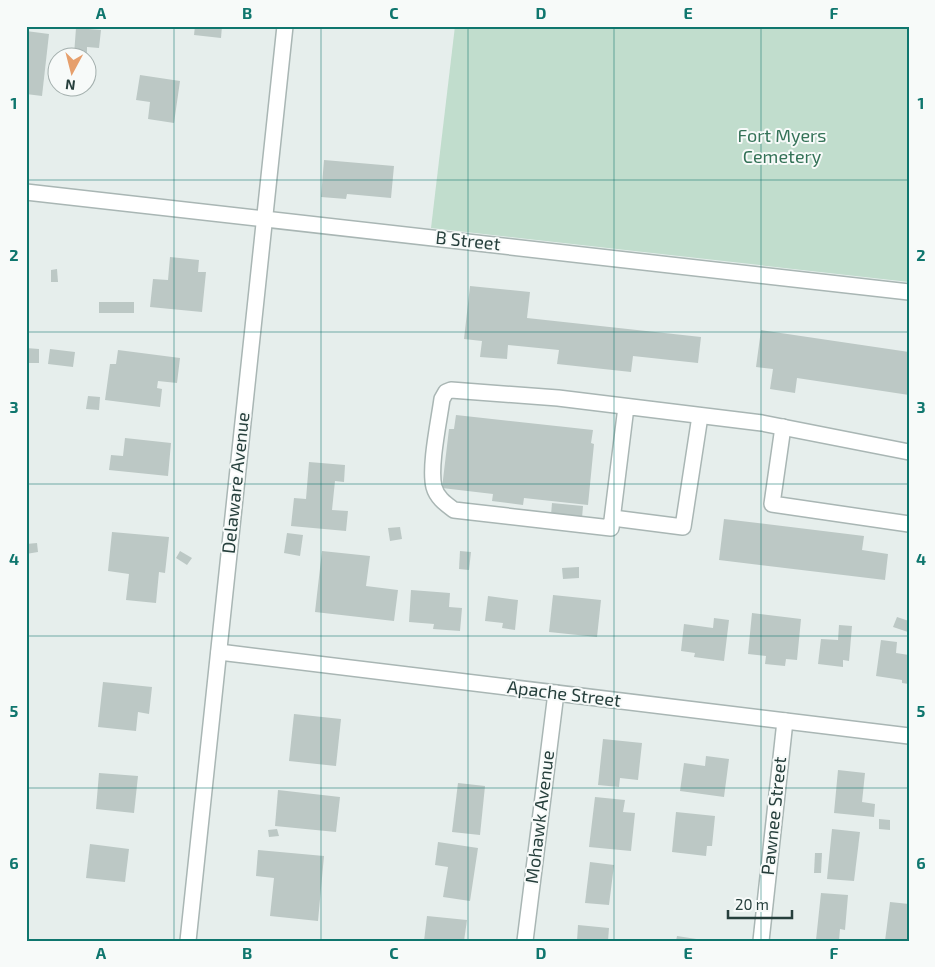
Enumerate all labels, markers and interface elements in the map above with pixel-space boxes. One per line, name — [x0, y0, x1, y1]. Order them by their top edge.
text: A — [96, 3, 107, 22]
text: B — [242, 3, 252, 22]
text: C — [389, 3, 399, 22]
text: D — [536, 3, 547, 22]
text: E — [683, 3, 693, 22]
text: F — [830, 3, 839, 22]
north arrow — [48, 48, 98, 98]
text: N — [64, 76, 76, 94]
text: 1 — [11, 93, 17, 112]
text: 1 — [918, 93, 924, 112]
park label: Fort Myers Cemetery — [738, 124, 826, 167]
street label: B Street — [435, 226, 502, 254]
text: 2 — [9, 245, 19, 264]
text: 2 — [916, 245, 926, 264]
text: 3 — [9, 397, 19, 416]
text: 3 — [916, 397, 926, 416]
street label: Delaware Avenue — [217, 411, 253, 555]
text: 4 — [9, 549, 19, 568]
text: 4 — [916, 549, 926, 568]
street label: Apache Street — [506, 675, 622, 711]
text: 5 — [10, 701, 19, 720]
text: 5 — [917, 701, 926, 720]
street label: Mohawk Avenue — [520, 749, 558, 885]
street label: Pawnee Street — [756, 755, 790, 876]
text: 6 — [9, 853, 19, 872]
text: 6 — [916, 853, 926, 872]
scale bar — [728, 887, 791, 919]
text: 20 m — [735, 895, 769, 913]
text: A — [96, 943, 107, 962]
text: B — [242, 943, 252, 962]
text: C — [389, 943, 399, 962]
text: D — [536, 943, 547, 962]
text: E — [683, 943, 693, 962]
text: F — [830, 943, 839, 962]

